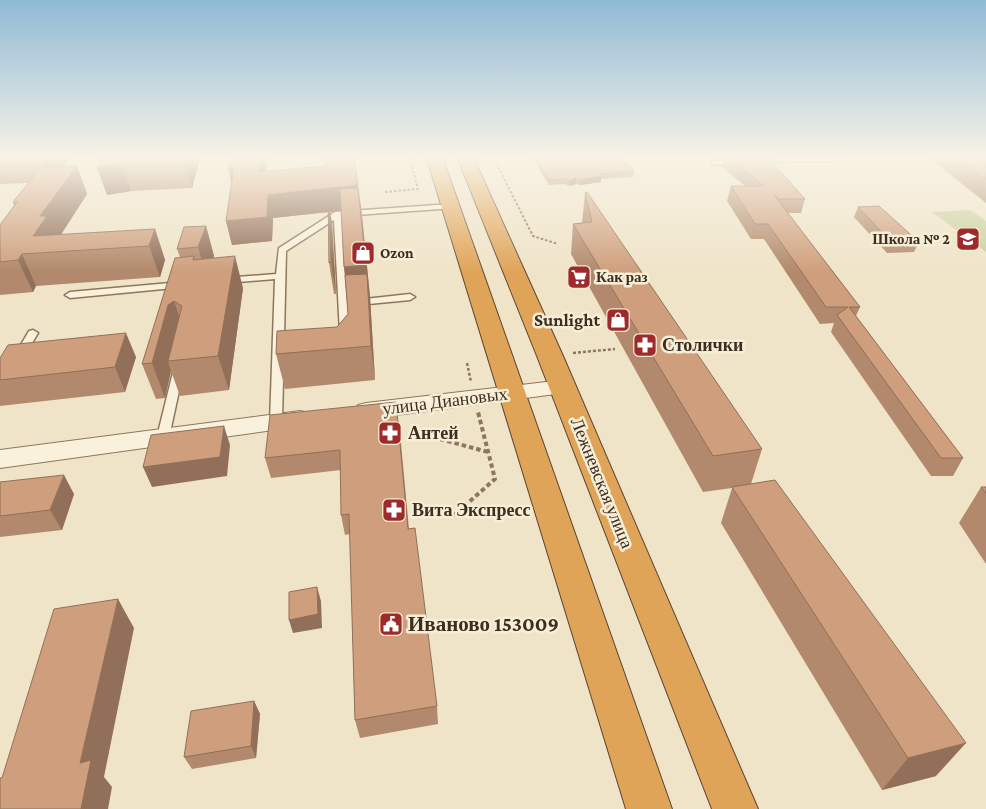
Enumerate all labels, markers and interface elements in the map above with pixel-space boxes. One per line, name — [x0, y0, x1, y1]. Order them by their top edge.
school or university icon: Школа № 2 — [955, 226, 981, 252]
place label: Школа № 2 — [872, 231, 950, 247]
shop icon: Ozon — [350, 240, 376, 266]
place label: Ozon — [380, 245, 414, 261]
supermarket icon: Как раз — [566, 264, 592, 290]
place label: Как раз — [596, 269, 648, 285]
shop icon: Sunlight — [605, 307, 631, 333]
place label: Sunlight — [534, 310, 601, 330]
pharmacy icon: Столички — [632, 332, 658, 358]
place label: Столички — [662, 335, 744, 355]
street label: улица Диановых — [381, 383, 509, 419]
street label: Лежневская улица — [567, 415, 637, 551]
pharmacy icon: Антей — [377, 420, 403, 446]
place label: Антей — [408, 423, 459, 443]
pharmacy icon: Вита Экспресс — [381, 497, 407, 523]
place label: Вита Экспресс — [412, 500, 531, 520]
public building icon: Иваново 153009 — [378, 611, 404, 637]
place label: Иваново 153009 — [408, 612, 559, 636]

